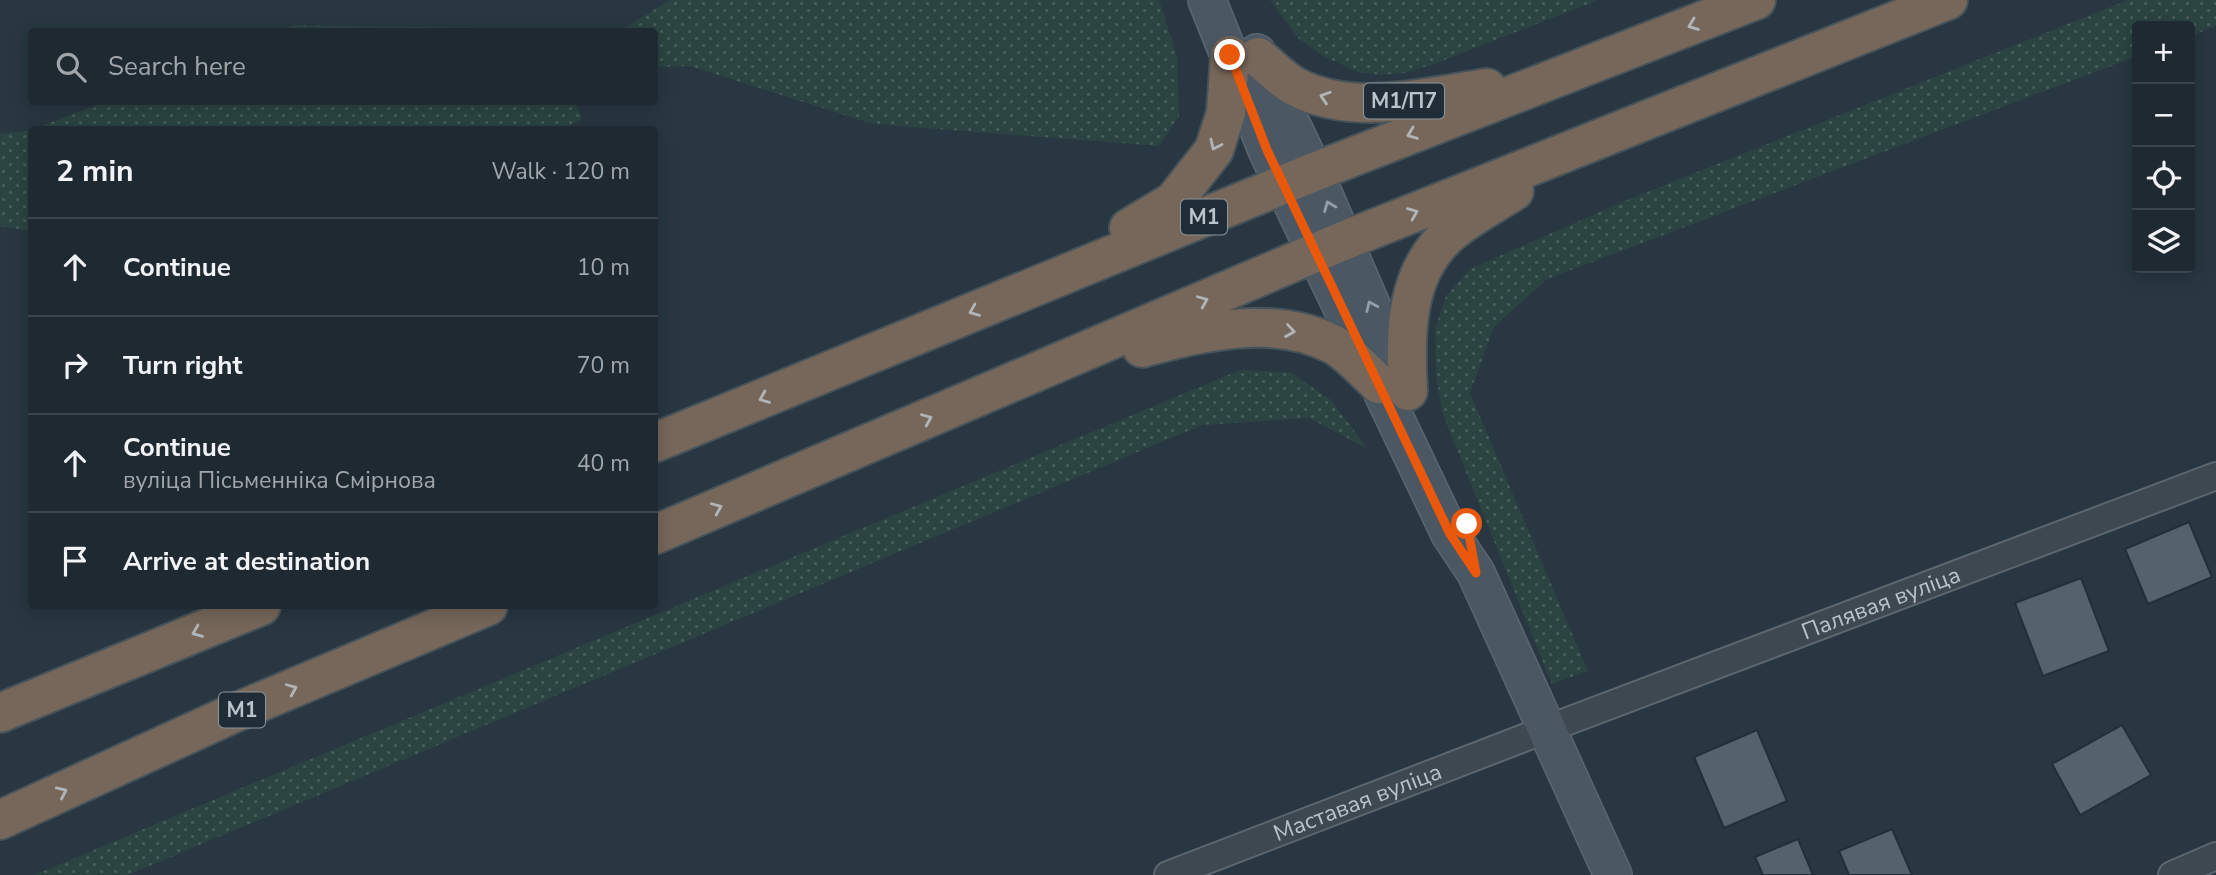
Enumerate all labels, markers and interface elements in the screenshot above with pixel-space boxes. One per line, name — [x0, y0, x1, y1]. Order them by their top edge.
one-way arrow — [1687, 16, 1699, 30]
map controls — [2132, 21, 2195, 273]
button: + — [2132, 21, 2195, 84]
search box — [28, 28, 658, 105]
route end — [1214, 39, 1245, 70]
icon: search — [52, 48, 90, 86]
text: Search here — [108, 49, 246, 84]
road number: М1/П7 — [1364, 84, 1444, 119]
button: − — [2132, 84, 2195, 147]
one-way arrow — [1319, 91, 1331, 105]
one-way arrow — [1407, 125, 1419, 139]
one-way arrow — [1209, 138, 1223, 150]
button: locate — [2132, 147, 2195, 210]
text: 2 min — [56, 151, 134, 192]
text: Walk · 120 m — [491, 156, 630, 187]
road number: М1 — [1181, 200, 1227, 234]
one-way arrow — [1323, 201, 1337, 213]
one-way arrow — [1407, 208, 1419, 222]
button: layers — [2132, 210, 2195, 273]
icon: ahead — [56, 248, 94, 286]
text: Continue — [123, 250, 231, 285]
text: 10 m — [577, 252, 630, 283]
one-way arrow — [1196, 295, 1209, 309]
one-way arrow — [1365, 300, 1379, 313]
one-way arrow — [969, 303, 982, 317]
one-way arrow — [1284, 323, 1296, 338]
icon: right — [56, 346, 94, 384]
text: Turn right — [123, 348, 242, 383]
text: 70 m — [577, 350, 630, 381]
one-way arrow — [759, 389, 771, 403]
one-way arrow — [919, 413, 932, 427]
text: Continue — [123, 430, 231, 465]
icon: ahead — [56, 444, 94, 482]
text: 40 m — [577, 448, 630, 479]
text: вуліца Пісьменніка Смірнова — [123, 465, 436, 496]
one-way arrow — [710, 502, 723, 516]
route start — [1451, 508, 1482, 539]
icon: arrive — [56, 542, 94, 580]
text: Arrive at destination — [123, 544, 370, 579]
street label: Палявая вуліца — [1797, 559, 1965, 647]
one-way arrow — [192, 623, 204, 637]
one-way arrow — [285, 683, 297, 697]
road number: М1 — [219, 692, 265, 728]
street label: Маставая вуліца — [1269, 756, 1446, 849]
one-way arrow — [55, 786, 67, 800]

